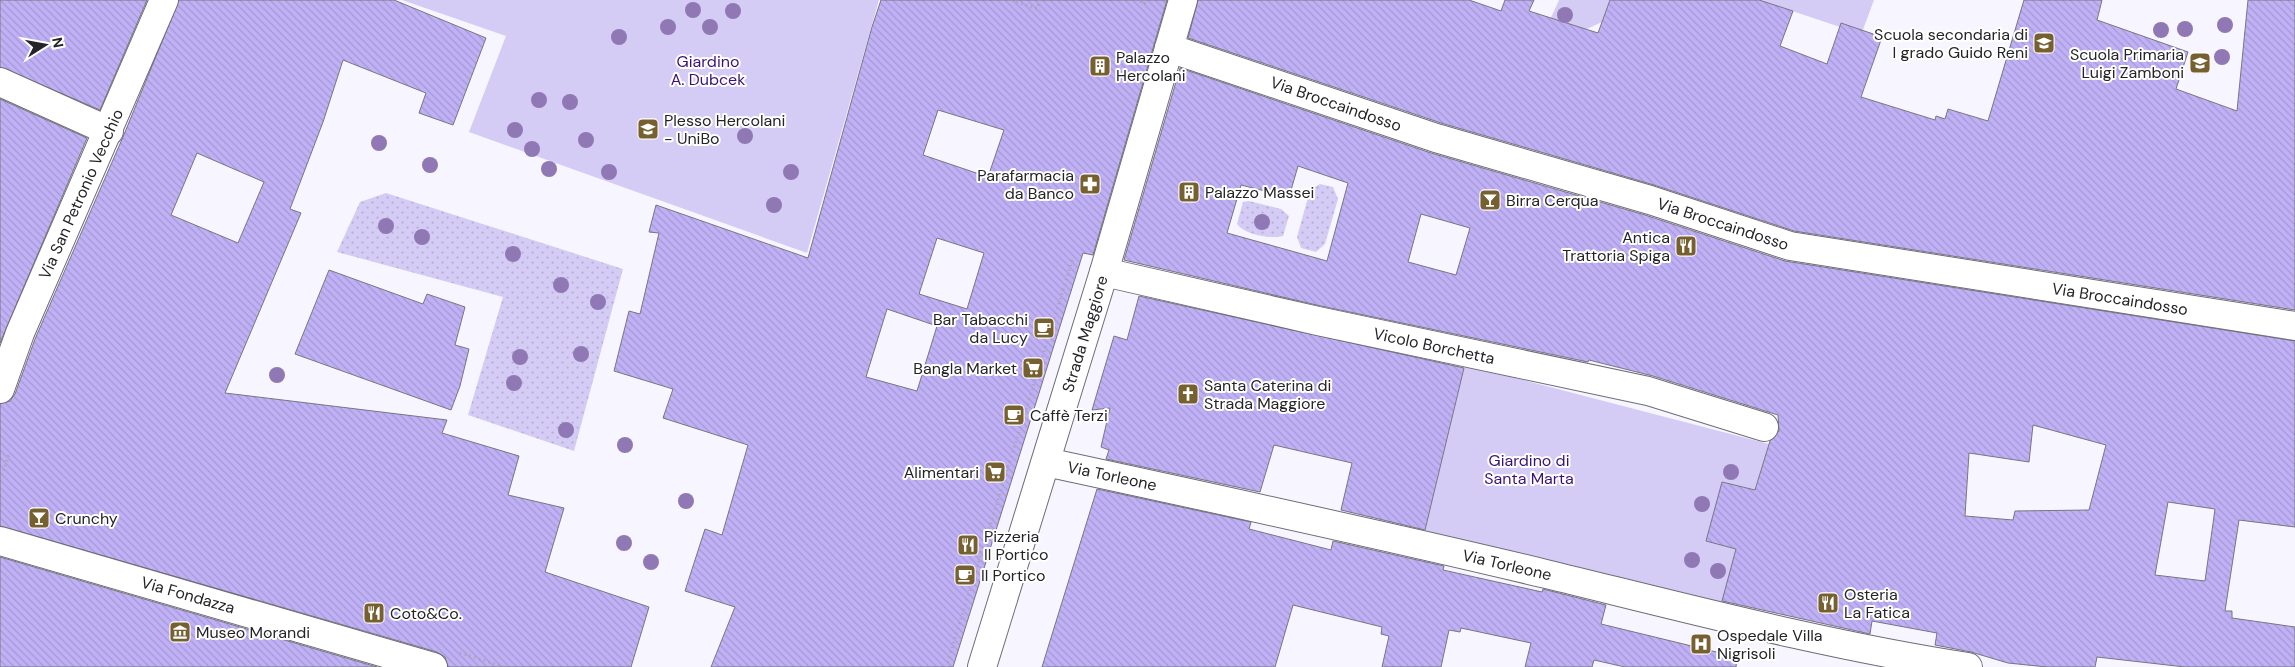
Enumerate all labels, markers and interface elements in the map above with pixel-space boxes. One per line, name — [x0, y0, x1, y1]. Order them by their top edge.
north arrow — [20, 20, 70, 70]
place label: Scuola secondaria di I grado Guido Reni — [1874, 24, 2028, 63]
school or university icon: Scuola secondaria di I grado Guido Reni — [2032, 31, 2056, 55]
text: N — [48, 36, 68, 49]
place label: Scuola Primaria Luigi Zamboni — [2070, 44, 2184, 83]
place label: Palazzo Hercolani — [1116, 47, 1186, 86]
park label: Giardino A. Dubcek — [671, 51, 745, 90]
school or university icon: Scuola Primaria Luigi Zamboni — [2188, 51, 2212, 75]
building icon: Palazzo Hercolani — [1088, 54, 1112, 78]
street label: Via Broccaindosso — [1268, 72, 1404, 136]
street label: Via San Petronio Vecchio — [34, 106, 128, 282]
place label: Plesso Hercolani - UniBo — [664, 110, 785, 149]
school or university icon: Plesso Hercolani - UniBo — [636, 117, 660, 141]
place label: Parafarmacia da Banco — [977, 165, 1074, 204]
pharmacy icon: Parafarmacia da Banco — [1078, 172, 1102, 196]
building icon: Palazzo Massei — [1177, 180, 1201, 204]
place label: Palazzo Massei — [1205, 182, 1314, 203]
bar icon: Birra Cerqua — [1478, 188, 1502, 212]
place label: Birra Cerqua — [1506, 190, 1598, 211]
street label: Via Broccaindosso — [1654, 193, 1792, 255]
place label: Antica Trattoria Spiga — [1562, 227, 1670, 266]
restaurant icon: Antica Trattoria Spiga — [1674, 234, 1698, 258]
street label: Strada Maggiore — [1057, 273, 1113, 395]
street label: Via Broccaindosso — [2051, 278, 2189, 320]
place label: Bar Tabacchi da Lucy — [933, 309, 1028, 348]
cafe icon: Bar Tabacchi da Lucy — [1032, 316, 1056, 340]
street label: Vicolo Borchetta — [1371, 323, 1497, 369]
supermarket icon: Bangla Market — [1021, 356, 1045, 380]
place label: Bangla Market — [913, 358, 1017, 379]
place label: Santa Caterina di Strada Maggiore — [1204, 375, 1331, 414]
church icon: Santa Caterina di Strada Maggiore — [1176, 382, 1200, 406]
cafe icon: Caffè Terzi — [1002, 403, 1026, 427]
place label: Caffè Terzi — [1030, 405, 1108, 426]
park label: Giardino di Santa Marta — [1484, 450, 1574, 489]
street label: Via Torleone — [1065, 456, 1159, 496]
supermarket icon: Alimentari — [983, 460, 1007, 484]
place label: Alimentari — [904, 462, 979, 483]
bar icon: Crunchy — [27, 506, 51, 530]
place label: Crunchy — [55, 508, 118, 529]
place label: Pizzeria Il Portico — [984, 526, 1049, 565]
restaurant icon: Pizzeria Il Portico — [956, 533, 980, 557]
street label: Via Torleone — [1460, 545, 1554, 585]
cafe icon: Il Portico — [953, 563, 977, 587]
place label: Il Portico — [981, 565, 1046, 586]
street label: Via Fondazza — [139, 572, 237, 618]
place label: Osteria La Fatica — [1844, 584, 1910, 623]
restaurant icon: Osteria La Fatica — [1816, 591, 1840, 615]
restaurant icon: Coto&Co. — [362, 601, 386, 625]
place label: Coto&Co. — [390, 603, 462, 624]
museum icon: Museo Morandi — [168, 620, 192, 644]
place label: Museo Morandi — [196, 622, 310, 643]
place label: Ospedale Villa Nigrisoli — [1717, 625, 1823, 664]
hospital icon: Ospedale Villa Nigrisoli — [1689, 632, 1713, 656]

